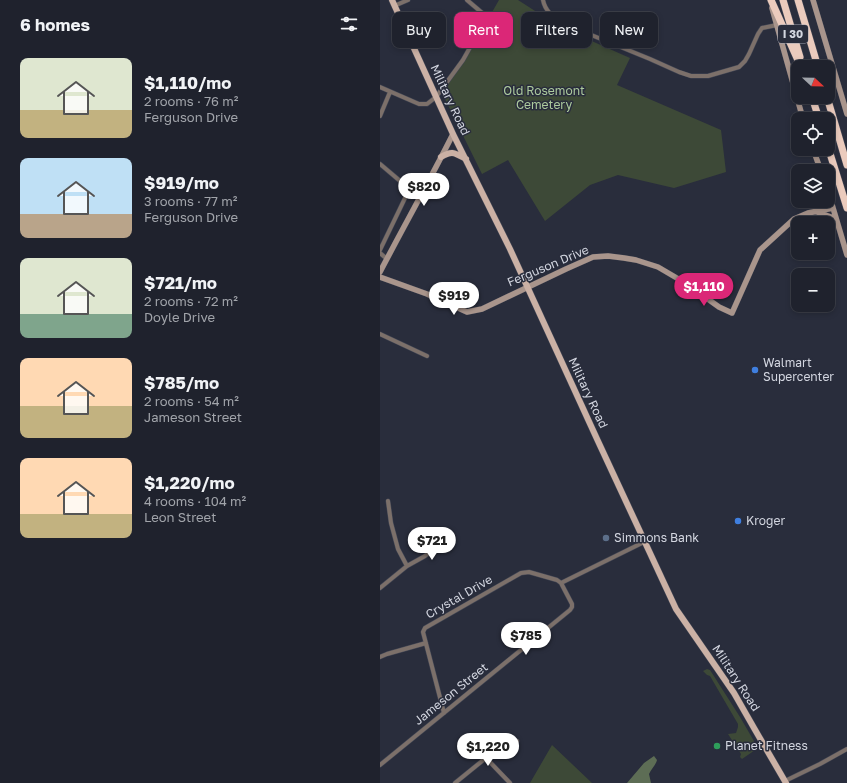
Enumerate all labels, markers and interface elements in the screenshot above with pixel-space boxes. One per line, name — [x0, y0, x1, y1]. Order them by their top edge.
chip: Buy — [392, 12, 446, 48]
chip: Rent — [454, 12, 513, 48]
chip: Filters — [521, 12, 592, 48]
chip: New — [600, 12, 658, 48]
icon: filters — [338, 13, 360, 35]
text: 6 homes — [20, 14, 90, 35]
road number: I 30 — [778, 25, 808, 43]
north arrow — [791, 60, 835, 104]
map controls — [791, 60, 835, 312]
street label: Military Road — [428, 62, 473, 138]
text: $1,110/mo — [144, 72, 231, 93]
icon: home — [52, 74, 100, 122]
park label: Old Rosemont Cemetery — [503, 83, 585, 112]
text: 2 rooms · 76 m² — [144, 93, 238, 109]
text: Ferguson Drive — [144, 109, 238, 125]
button: locate — [791, 112, 835, 156]
button: layers — [791, 164, 835, 208]
text: $919/mo — [144, 172, 219, 193]
pin: $820 — [400, 173, 448, 207]
icon: home — [52, 174, 100, 222]
text: $820 — [407, 178, 441, 194]
text: 3 rooms · 77 m² — [144, 193, 237, 209]
text: Ferguson Drive — [144, 209, 238, 225]
button: + — [791, 216, 835, 260]
street label: Ferguson Drive — [505, 242, 591, 289]
button: − — [791, 268, 835, 312]
text: $721/mo — [144, 272, 217, 293]
pin: $1,110 — [671, 273, 737, 307]
icon: home — [52, 274, 100, 322]
text: $1,110 — [683, 278, 725, 294]
pin: $919 — [430, 282, 478, 316]
text: $919 — [438, 287, 470, 303]
text: 2 rooms · 72 m² — [144, 293, 238, 309]
text: Doyle Drive — [144, 309, 215, 325]
street label: Military Road — [566, 355, 611, 431]
place label: Walmart Supercenter — [763, 355, 834, 384]
marker: Walmart Supercenter — [750, 365, 760, 375]
text: $785/mo — [144, 372, 219, 393]
icon: home — [52, 374, 100, 422]
text: 2 rooms · 54 m² — [144, 393, 239, 409]
text: Jameson Street — [144, 409, 242, 425]
text: $1,220/mo — [144, 472, 235, 493]
icon: home — [52, 474, 100, 522]
text: 4 rooms · 104 m² — [144, 493, 246, 509]
text: Leon Street — [144, 509, 216, 525]
place label: Kroger — [746, 513, 785, 528]
marker: Kroger — [733, 516, 743, 526]
pin: $721 — [408, 527, 456, 561]
place label: Simmons Bank — [614, 530, 699, 545]
text: $721 — [417, 532, 447, 548]
marker: Simmons Bank — [601, 533, 611, 543]
street label: Crystal Drive — [423, 571, 495, 622]
pin: $785 — [502, 622, 550, 656]
text: $785 — [510, 627, 542, 643]
street label: Military Road — [709, 642, 763, 714]
street label: Jameson Street — [411, 659, 491, 728]
pin: $1,220 — [455, 733, 521, 767]
text: $1,220 — [466, 738, 510, 754]
place label: Planet Fitness — [725, 738, 808, 753]
marker: Planet Fitness — [712, 741, 722, 751]

